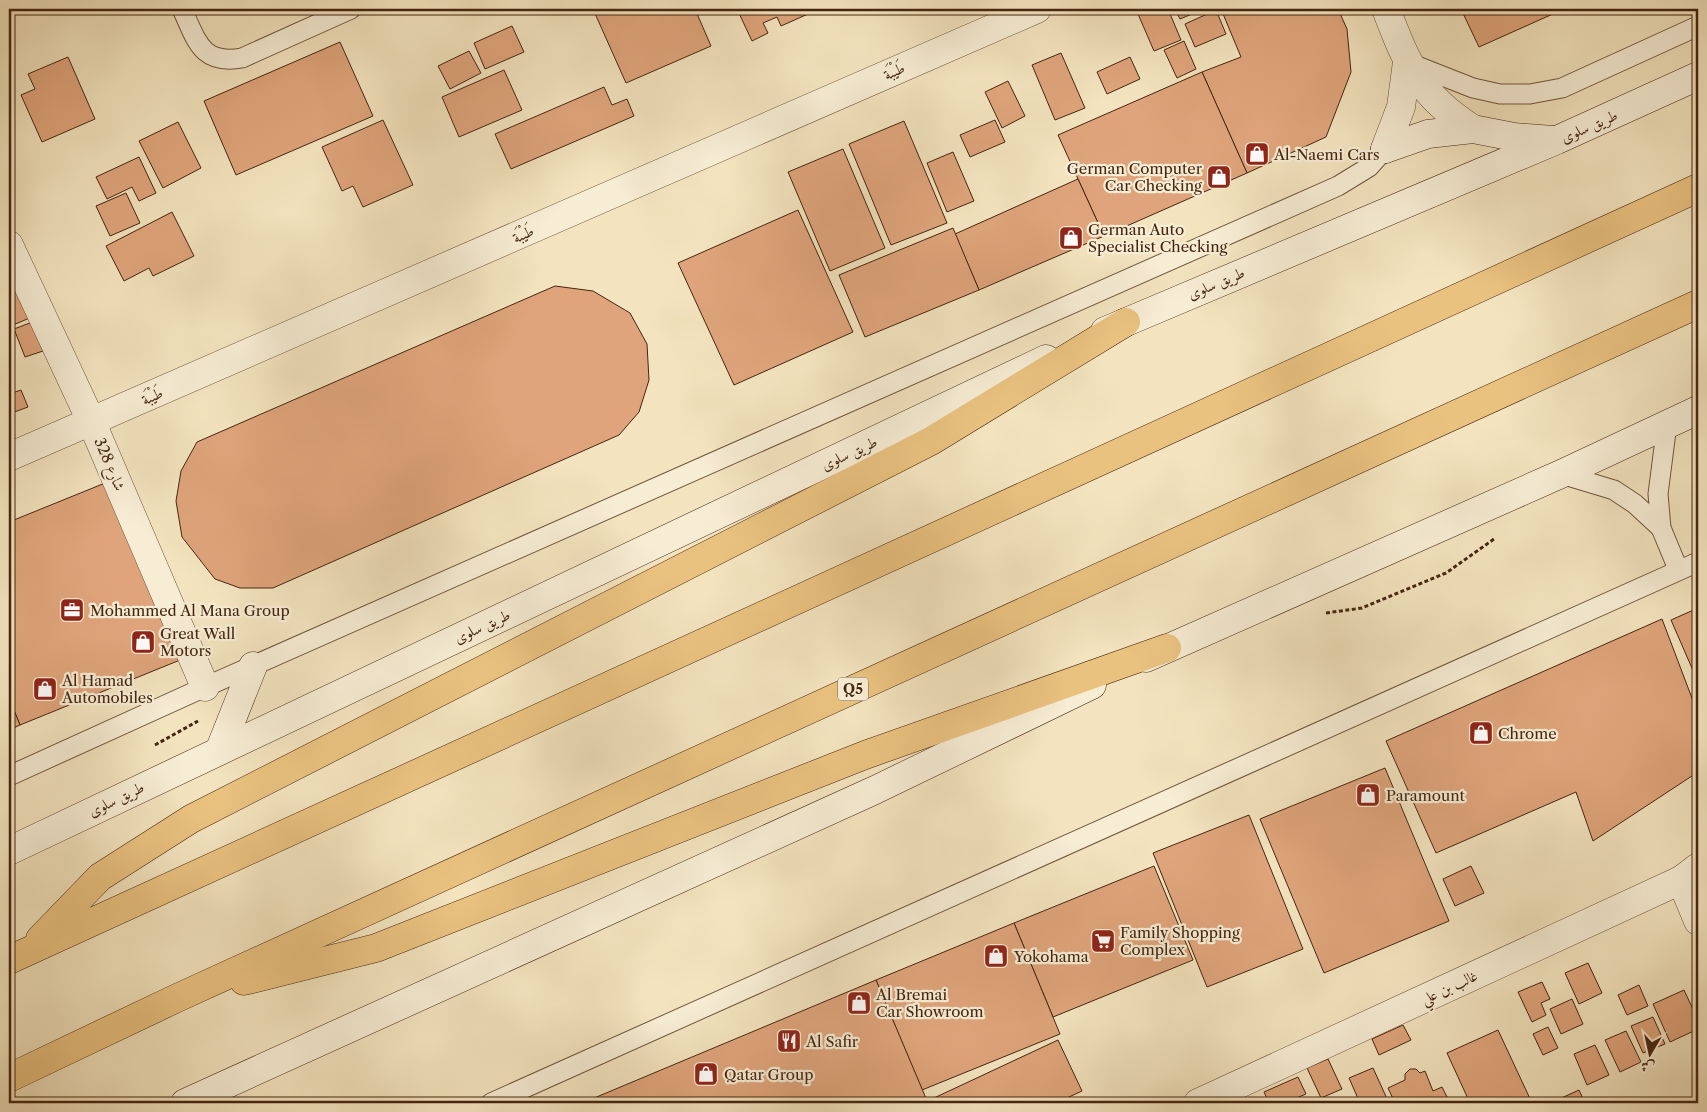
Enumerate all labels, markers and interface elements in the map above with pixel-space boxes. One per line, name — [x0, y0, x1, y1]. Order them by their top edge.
street label: طَيْبَة — [880, 57, 908, 84]
street label: طريق سلوى — [1558, 105, 1621, 148]
shop icon: Al-Naemi Cars — [1244, 141, 1270, 167]
place label: Al-Naemi Cars — [1273, 145, 1379, 164]
place label: German Computer Car Checking — [1067, 159, 1203, 195]
shop icon: German Computer Car Checking — [1206, 164, 1232, 190]
street label: طَيْبَة — [509, 220, 537, 247]
place label: German Auto Specialist Checking — [1088, 220, 1228, 256]
shop icon: German Auto Specialist Checking — [1058, 225, 1084, 251]
street label: طريق سلوى — [1185, 263, 1248, 304]
street label: طَيْبَة — [138, 382, 166, 409]
street label: طريق سلوى — [818, 432, 881, 475]
street label: شارع 328 — [87, 435, 130, 495]
office icon: Mohammed Al Mana Group — [59, 597, 85, 623]
place label: Mohammed Al Mana Group — [90, 601, 290, 620]
street label: طريق سلوى — [451, 605, 514, 648]
place label: Great Wall Motors — [160, 624, 236, 660]
shop icon: Great Wall Motors — [130, 629, 156, 655]
place label: Al Hamad Automobiles — [61, 671, 153, 707]
shop icon: Al Hamad Automobiles — [32, 676, 58, 702]
road number: Q5 — [838, 678, 868, 701]
shop icon: Chrome — [1468, 720, 1494, 746]
place label: Chrome — [1498, 724, 1557, 743]
street label: طريق سلوى — [85, 777, 148, 822]
shop icon: Paramount — [1355, 782, 1381, 808]
place label: Paramount — [1386, 786, 1466, 805]
place label: Family Shopping Complex — [1120, 923, 1240, 959]
supermarket icon: Family Shopping Complex — [1090, 928, 1116, 954]
shop icon: Yokohama — [983, 943, 1009, 969]
place label: Yokohama — [1013, 947, 1089, 966]
street label: غالب بن علي — [1418, 966, 1483, 1013]
place label: Al Bremai Car Showroom — [875, 985, 984, 1021]
shop icon: Al Bremai Car Showroom — [846, 990, 872, 1016]
restaurant icon: Al Safir — [776, 1028, 802, 1054]
north arrow — [1624, 1030, 1674, 1080]
place label: Al Safir — [805, 1032, 859, 1051]
text: ش — [1640, 1057, 1656, 1077]
shop icon: Qatar Group — [693, 1061, 719, 1087]
place label: Qatar Group — [724, 1065, 814, 1084]

